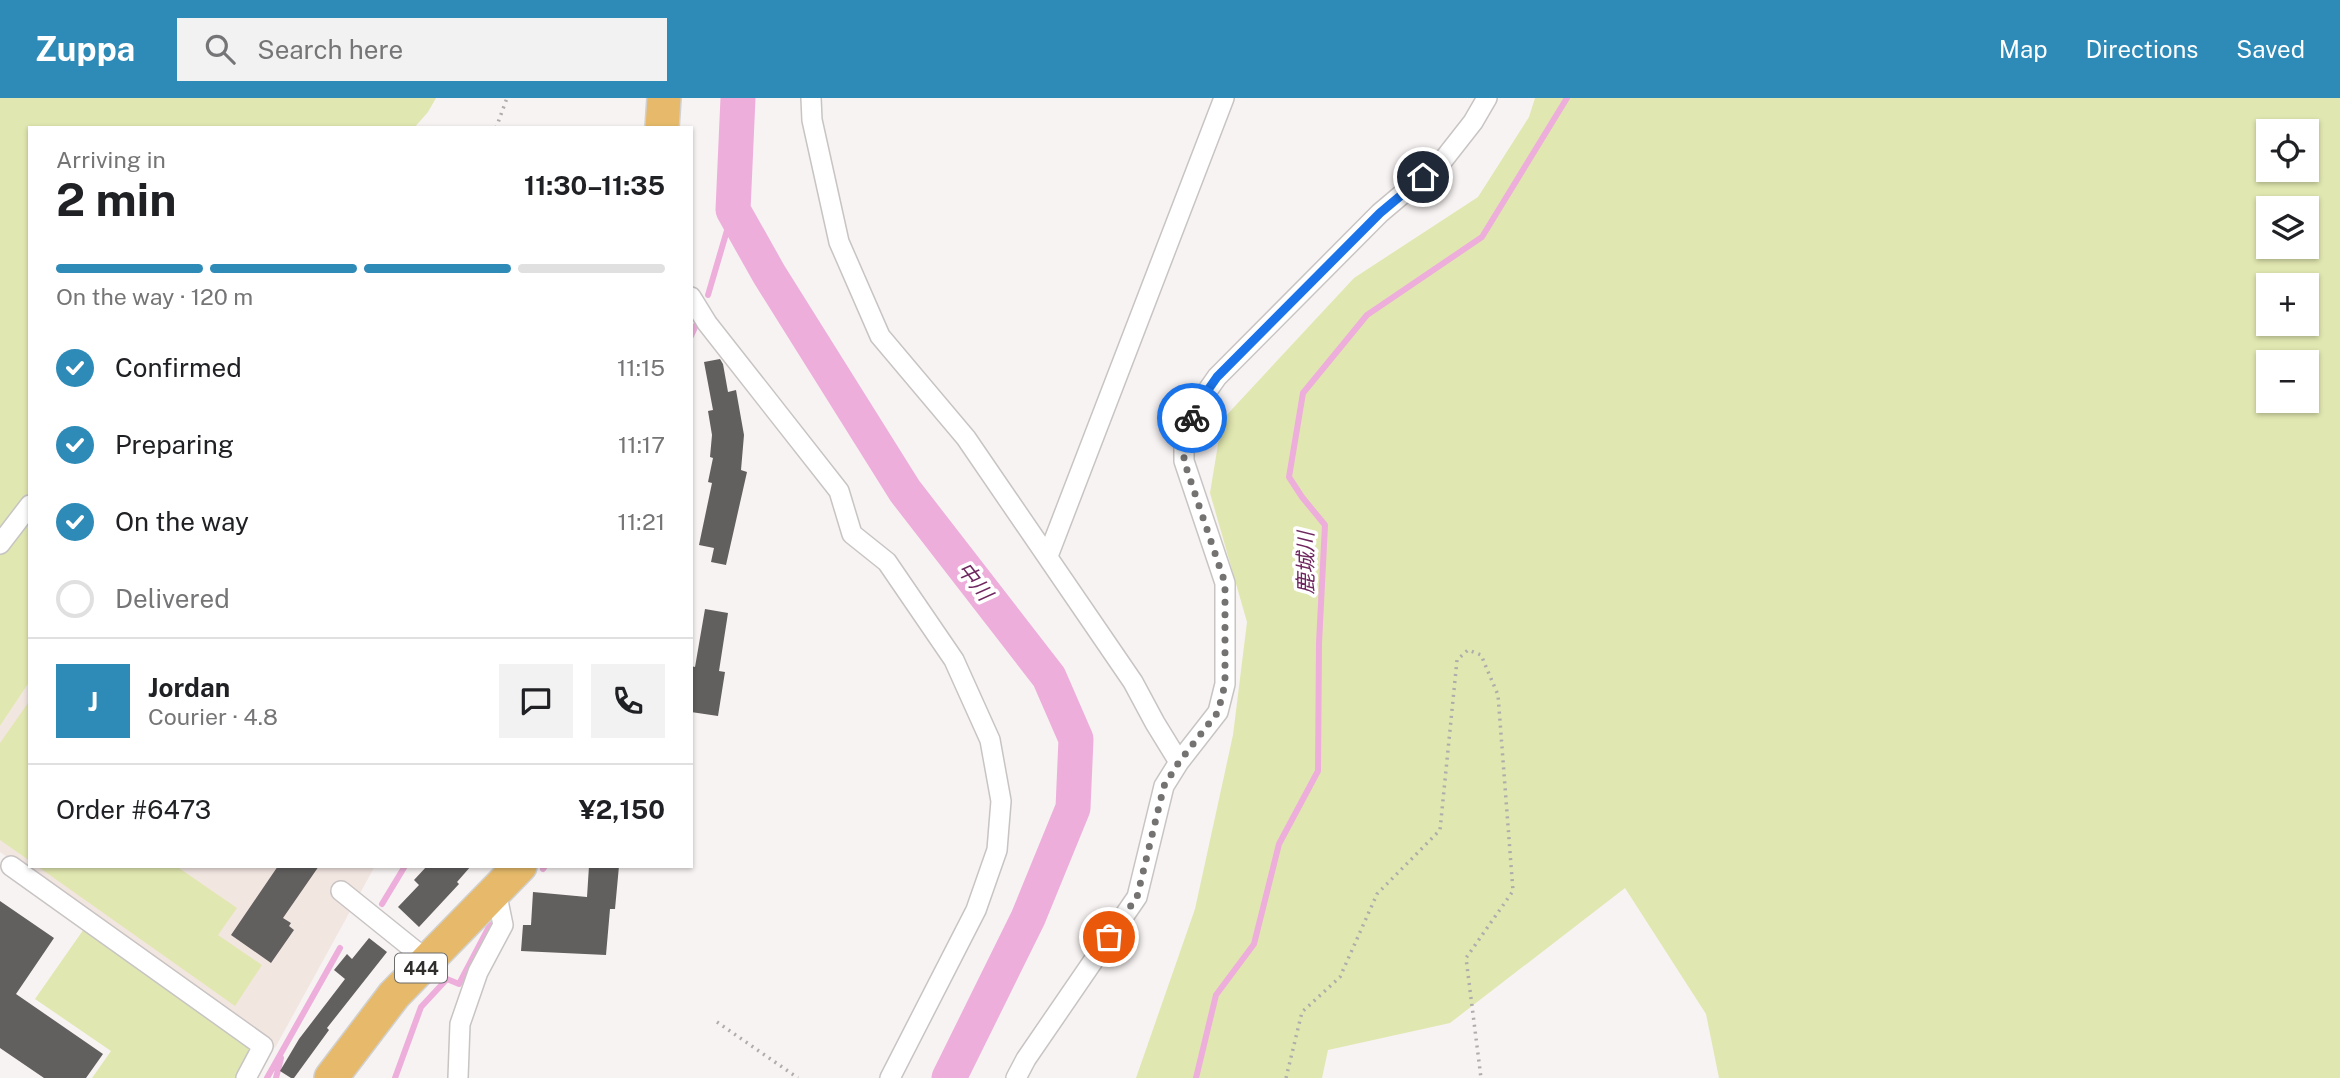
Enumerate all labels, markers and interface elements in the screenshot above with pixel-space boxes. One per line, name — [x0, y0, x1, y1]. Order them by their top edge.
search box — [177, 18, 667, 81]
text: Zuppa — [35, 30, 135, 68]
icon: search — [201, 30, 239, 68]
text: Search here — [257, 34, 403, 65]
text: Map — [1999, 35, 2048, 63]
text: Directions — [2086, 35, 2198, 63]
text: Saved — [2236, 35, 2305, 63]
map controls — [2256, 119, 2319, 413]
button: locate — [2256, 119, 2319, 182]
text: Arriving in — [56, 146, 166, 173]
pin — [1393, 147, 1453, 207]
icon: home — [1404, 158, 1442, 196]
text: 11:30–11:35 — [524, 170, 665, 201]
text: 2 min — [56, 172, 176, 226]
button: layers — [2256, 196, 2319, 259]
button: + — [2256, 273, 2319, 336]
text: On the way · 120 m — [56, 283, 253, 310]
icon: check — [56, 349, 94, 387]
button: − — [2256, 350, 2319, 413]
text: Confirmed — [115, 352, 242, 383]
text: 11:15 — [617, 354, 665, 381]
courier — [1157, 383, 1227, 453]
icon: bike — [1173, 399, 1211, 437]
icon: check — [56, 426, 94, 464]
text: Preparing — [115, 429, 234, 460]
text: 11:17 — [618, 431, 665, 458]
icon: check — [56, 503, 94, 541]
text: On the way — [115, 506, 249, 537]
text: 11:21 — [618, 508, 665, 535]
water label: 鹿城川 — [1293, 530, 1318, 595]
water label: 中川 — [952, 557, 999, 607]
text: Delivered — [115, 583, 230, 614]
button: chat — [499, 664, 573, 738]
button: phone — [591, 664, 665, 738]
text: Jordan — [148, 672, 230, 703]
text: J — [88, 686, 98, 717]
text: Courier · 4.8 — [148, 703, 278, 730]
text: Order #6473 — [56, 794, 211, 825]
text: ¥2,150 — [579, 794, 665, 825]
pin — [1079, 907, 1139, 967]
icon: bag — [1090, 918, 1128, 956]
road number: 444 — [395, 954, 447, 982]

